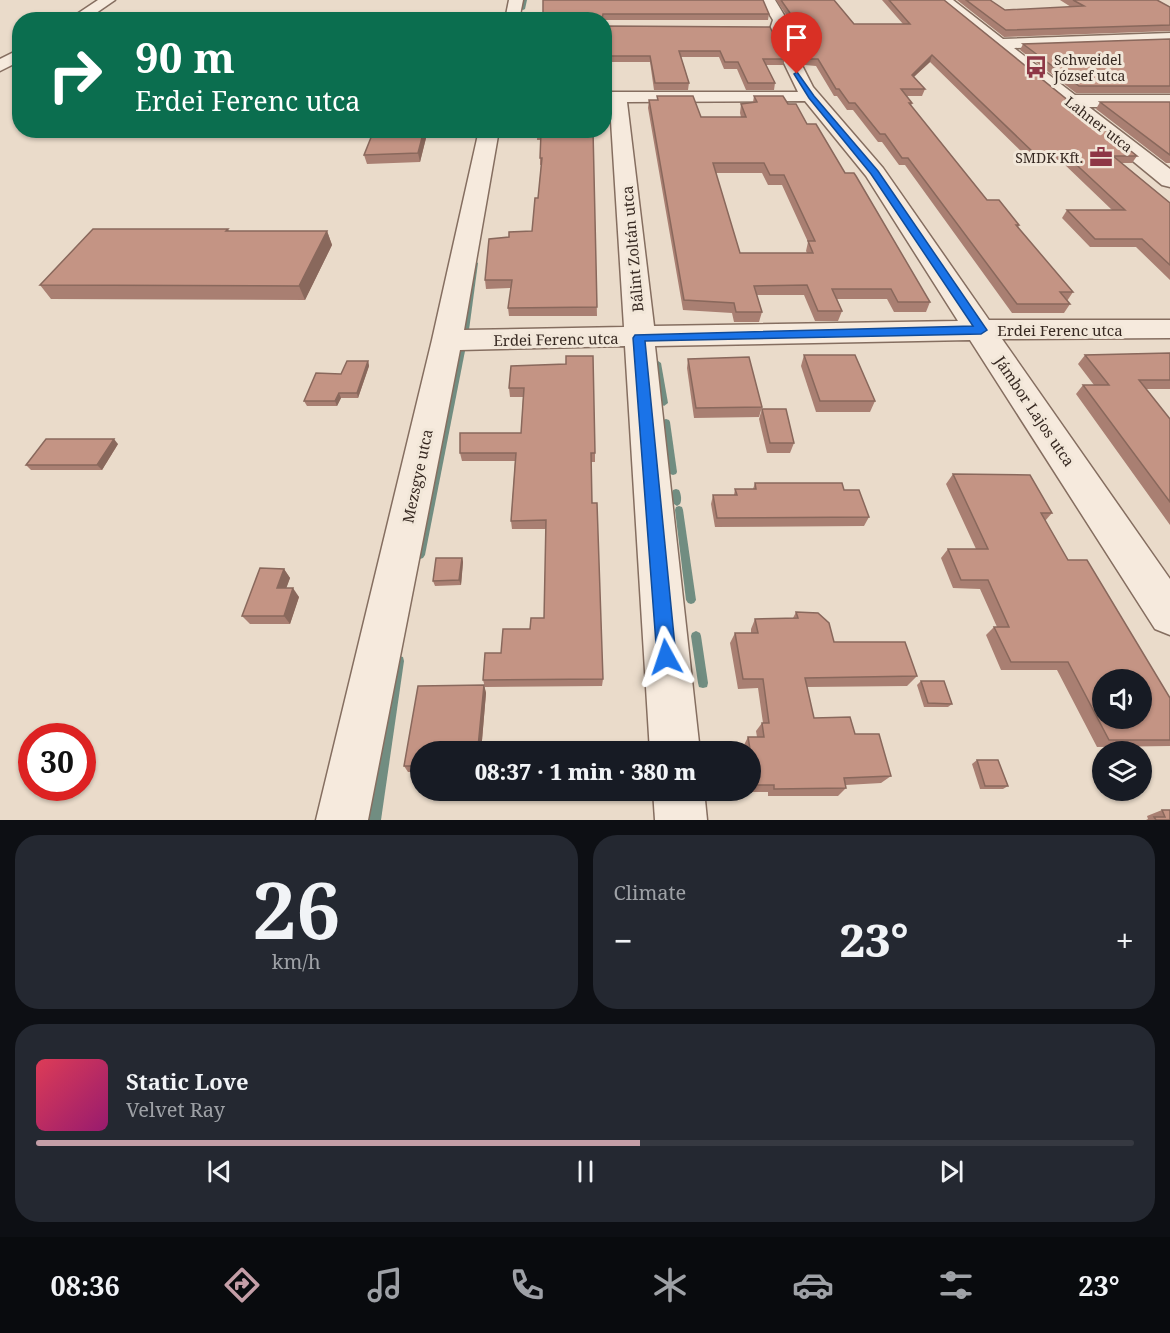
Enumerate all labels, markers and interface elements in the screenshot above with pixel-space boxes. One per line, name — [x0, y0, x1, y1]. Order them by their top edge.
pin — [771, 12, 822, 74]
icon: arrive — [780, 21, 813, 54]
text: 90 m — [135, 28, 235, 85]
icon: right — [36, 36, 114, 114]
place label: Schweidel József utca — [1053, 50, 1126, 85]
bus stop icon: Schweidel József utca — [1023, 54, 1049, 80]
text: Erdei Ferenc utca — [135, 82, 361, 119]
street label: Lahner utca — [1061, 92, 1137, 156]
office icon: SMDK Kft. — [1088, 144, 1114, 170]
place label: SMDK Kft. — [1015, 148, 1083, 167]
street label: Bálint Zoltán utca — [617, 185, 647, 313]
street label: Erdei Ferenc utca — [997, 320, 1123, 340]
street label: Erdei Ferenc utca — [493, 328, 619, 350]
street label: Jámbor Lajos utca — [990, 351, 1079, 470]
street label: Mezsgye utca — [397, 427, 437, 525]
position arrow — [634, 625, 698, 689]
map controls — [1092, 669, 1152, 801]
button: sound — [1092, 669, 1152, 729]
speed limit sign: 30 — [18, 723, 96, 801]
button: layers — [1092, 741, 1152, 801]
text: 08:37 · 1 min · 380 m — [475, 756, 696, 786]
text: 26 — [252, 856, 340, 962]
text: Climate — [614, 879, 686, 906]
text: 23° — [840, 909, 909, 970]
text: − — [614, 918, 633, 963]
text: + — [1116, 918, 1134, 963]
text: km/h — [272, 948, 321, 975]
text: Static Love — [126, 1066, 249, 1096]
text: Velvet Ray — [126, 1096, 225, 1123]
icon: previous — [203, 1155, 236, 1188]
icon: pause — [569, 1155, 602, 1188]
icon: next — [935, 1155, 968, 1188]
icon: directions — [221, 1264, 263, 1306]
icon: music — [364, 1264, 406, 1306]
icon: phone — [506, 1264, 548, 1306]
icon: climate — [649, 1264, 691, 1306]
icon: car — [792, 1264, 834, 1306]
icon: filters — [935, 1264, 977, 1306]
text: 08:36 — [50, 1267, 120, 1304]
text: 23° — [1078, 1267, 1119, 1304]

